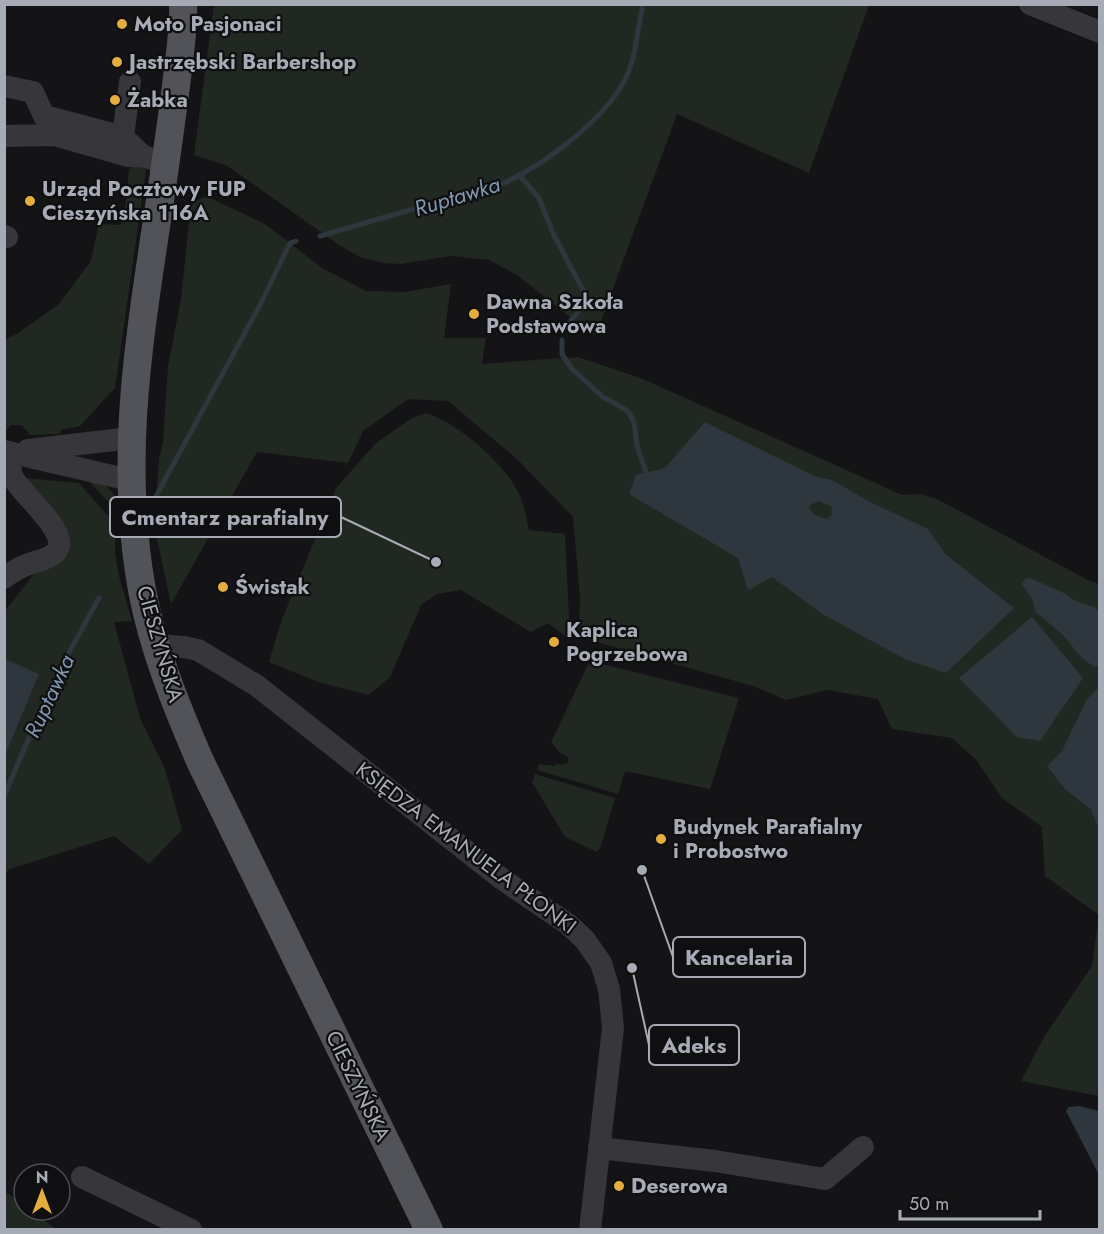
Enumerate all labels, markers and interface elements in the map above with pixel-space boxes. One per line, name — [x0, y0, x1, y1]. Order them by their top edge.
place label: Moto Pasjonaci — [134, 9, 281, 39]
marker: Moto Pasjonaci — [115, 17, 129, 31]
place label: Jastrzębski Barbershop — [125, 47, 357, 77]
marker: Jastrzębski Barbershop — [110, 55, 124, 69]
place label: Żabka — [127, 85, 188, 115]
marker: Żabka — [108, 93, 122, 107]
water label: Ruptawka — [410, 168, 504, 224]
place label: Urząd Pocztowy FUP Cieszyńska 116A — [42, 174, 246, 228]
marker: Urząd Pocztowy FUP Cieszyńska 116A — [23, 194, 37, 208]
place label: Dawna Szkoła Podstawowa — [486, 287, 624, 341]
marker: Dawna Szkoła Podstawowa — [467, 307, 481, 321]
callout: Cmentarz parafialny — [110, 497, 341, 537]
text: Cmentarz parafialny — [121, 501, 329, 533]
place label: Świstak — [235, 572, 310, 602]
marker: Świstak — [216, 580, 230, 594]
street label: CIESZYŃSKA — [129, 582, 191, 706]
place label: Kaplica Pogrzebowa — [566, 615, 688, 669]
marker: Kaplica Pogrzebowa — [547, 635, 561, 649]
water label: Ruptawka — [16, 649, 82, 743]
street label: KSIĘDZA EMANUELA PŁONKI — [349, 755, 583, 941]
place label: Budynek Parafialny i Probostwo — [673, 812, 863, 866]
marker: Budynek Parafialny i Probostwo — [654, 832, 668, 846]
callout: Kancelaria — [673, 937, 805, 977]
text: Kancelaria — [685, 941, 793, 973]
callout: Adeks — [649, 1025, 739, 1065]
street label: CIESZYŃSKA — [318, 1026, 398, 1147]
text: Adeks — [660, 1029, 727, 1061]
north arrow — [12, 1162, 72, 1222]
text: N — [36, 1166, 48, 1189]
place label: Deserowa — [631, 1171, 728, 1201]
marker: Deserowa — [612, 1179, 626, 1193]
scale bar — [900, 1183, 1040, 1221]
text: 50 m — [909, 1191, 949, 1217]

